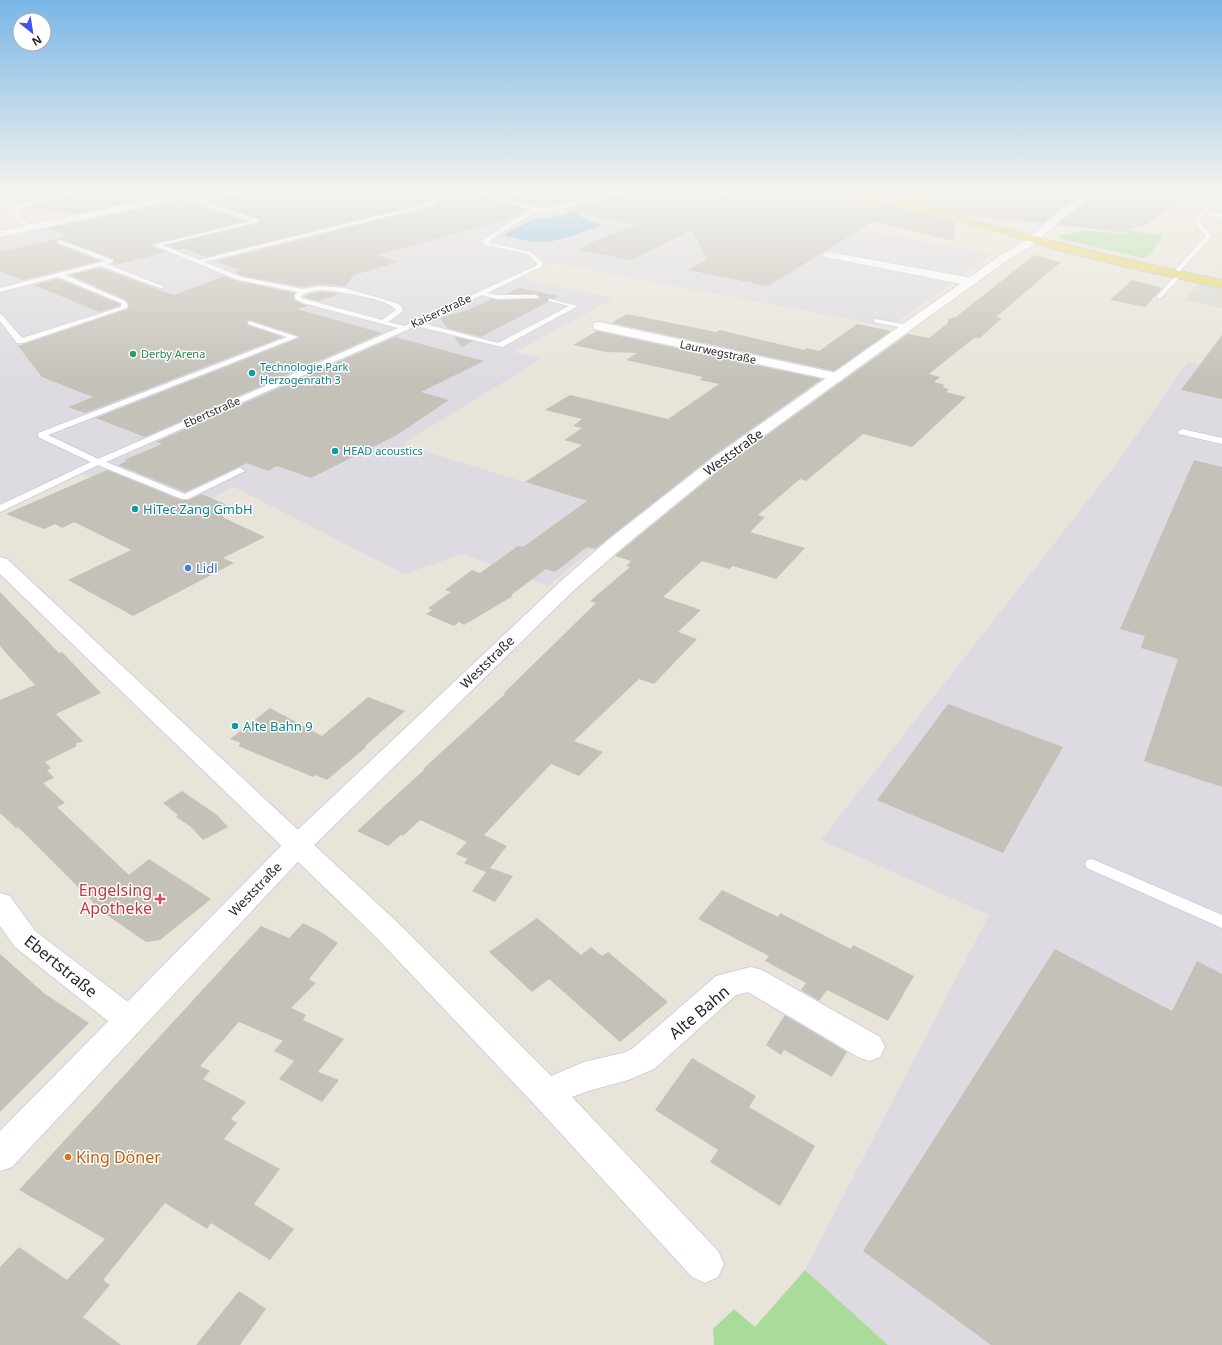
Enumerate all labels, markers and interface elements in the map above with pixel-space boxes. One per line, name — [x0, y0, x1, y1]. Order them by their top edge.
north arrow — [12, 12, 52, 52]
text: N — [30, 32, 45, 50]
street label: Kaiserstraße — [408, 290, 473, 331]
street label: Laurwegstraße — [679, 336, 758, 367]
place label: Derby Arena — [141, 346, 205, 361]
marker: Derby Arena — [128, 349, 138, 359]
place label: Technologie Park Herzogenrath 3 — [260, 359, 349, 387]
marker: Technologie Park Herzogenrath 3 — [247, 368, 257, 378]
street label: Ebertstraße — [181, 392, 242, 431]
street label: Weststraße — [700, 424, 766, 480]
place label: HEAD acoustics — [343, 443, 423, 458]
marker: HEAD acoustics — [330, 446, 340, 456]
place label: HiTec Zang GmbH — [143, 500, 253, 518]
marker: HiTec Zang GmbH — [130, 504, 140, 514]
place label: Lidl — [196, 559, 218, 577]
marker: Lidl — [183, 563, 193, 573]
street label: Weststraße — [456, 632, 518, 692]
place label: Alte Bahn 9 — [243, 717, 313, 735]
marker: Alte Bahn 9 — [230, 721, 240, 731]
street label: Weststraße — [225, 858, 285, 920]
place label: Engelsing Apotheke — [79, 879, 152, 919]
marker: Engelsing Apotheke — [155, 894, 165, 904]
street label: Ebertstraße — [20, 930, 102, 1002]
street label: Alte Bahn — [664, 980, 734, 1044]
place label: King Döner — [76, 1146, 161, 1168]
marker: King Döner — [63, 1152, 73, 1162]

